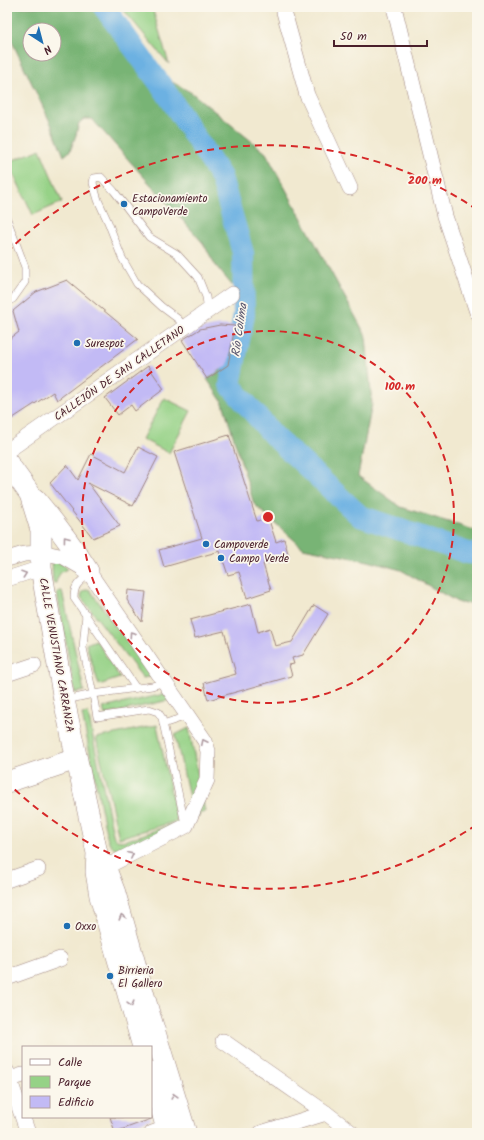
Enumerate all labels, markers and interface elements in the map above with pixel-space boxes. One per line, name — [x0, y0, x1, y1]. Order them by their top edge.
north arrow — [22, 22, 62, 62]
scale bar — [334, 22, 427, 48]
text: 50 m — [340, 27, 367, 46]
text: N — [39, 40, 55, 59]
text: 200 m — [408, 171, 442, 190]
place label: Estacionamiento CampoVerde — [132, 190, 207, 221]
marker: Estacionamiento CampoVerde — [119, 199, 129, 209]
water label: Río Colima — [226, 301, 253, 358]
street label: CALLEJÓN DE SAN CALLETANO — [50, 321, 189, 426]
place label: Surespot — [85, 335, 125, 353]
marker: Surespot — [72, 338, 82, 348]
text: 100 m — [385, 377, 415, 396]
centre of rings — [261, 510, 275, 524]
one-way arrow — [64, 536, 71, 543]
place label: Campoverde — [214, 536, 268, 554]
marker: Campoverde — [201, 539, 211, 549]
place label: Campo Verde — [229, 550, 289, 568]
marker: Campo Verde — [216, 553, 226, 563]
one-way arrow — [20, 570, 27, 578]
street label: CALLE VENUSTIANO CARRANZA — [34, 576, 79, 734]
one-way arrow — [130, 632, 137, 639]
one-way arrow — [201, 739, 209, 746]
one-way arrow — [127, 852, 134, 859]
one-way arrow — [118, 914, 127, 921]
place label: Oxxo — [75, 918, 96, 936]
marker: Oxxo — [62, 921, 72, 931]
place label: Birrieria El Gallero — [118, 962, 162, 993]
marker: Birrieria El Gallero — [105, 971, 115, 981]
one-way arrow — [126, 1001, 135, 1008]
legend — [22, 1046, 152, 1118]
text: Calle — [58, 1053, 83, 1072]
text: Parque — [58, 1073, 92, 1092]
text: Edificio — [58, 1093, 94, 1112]
one-way arrow — [170, 1093, 179, 1100]

